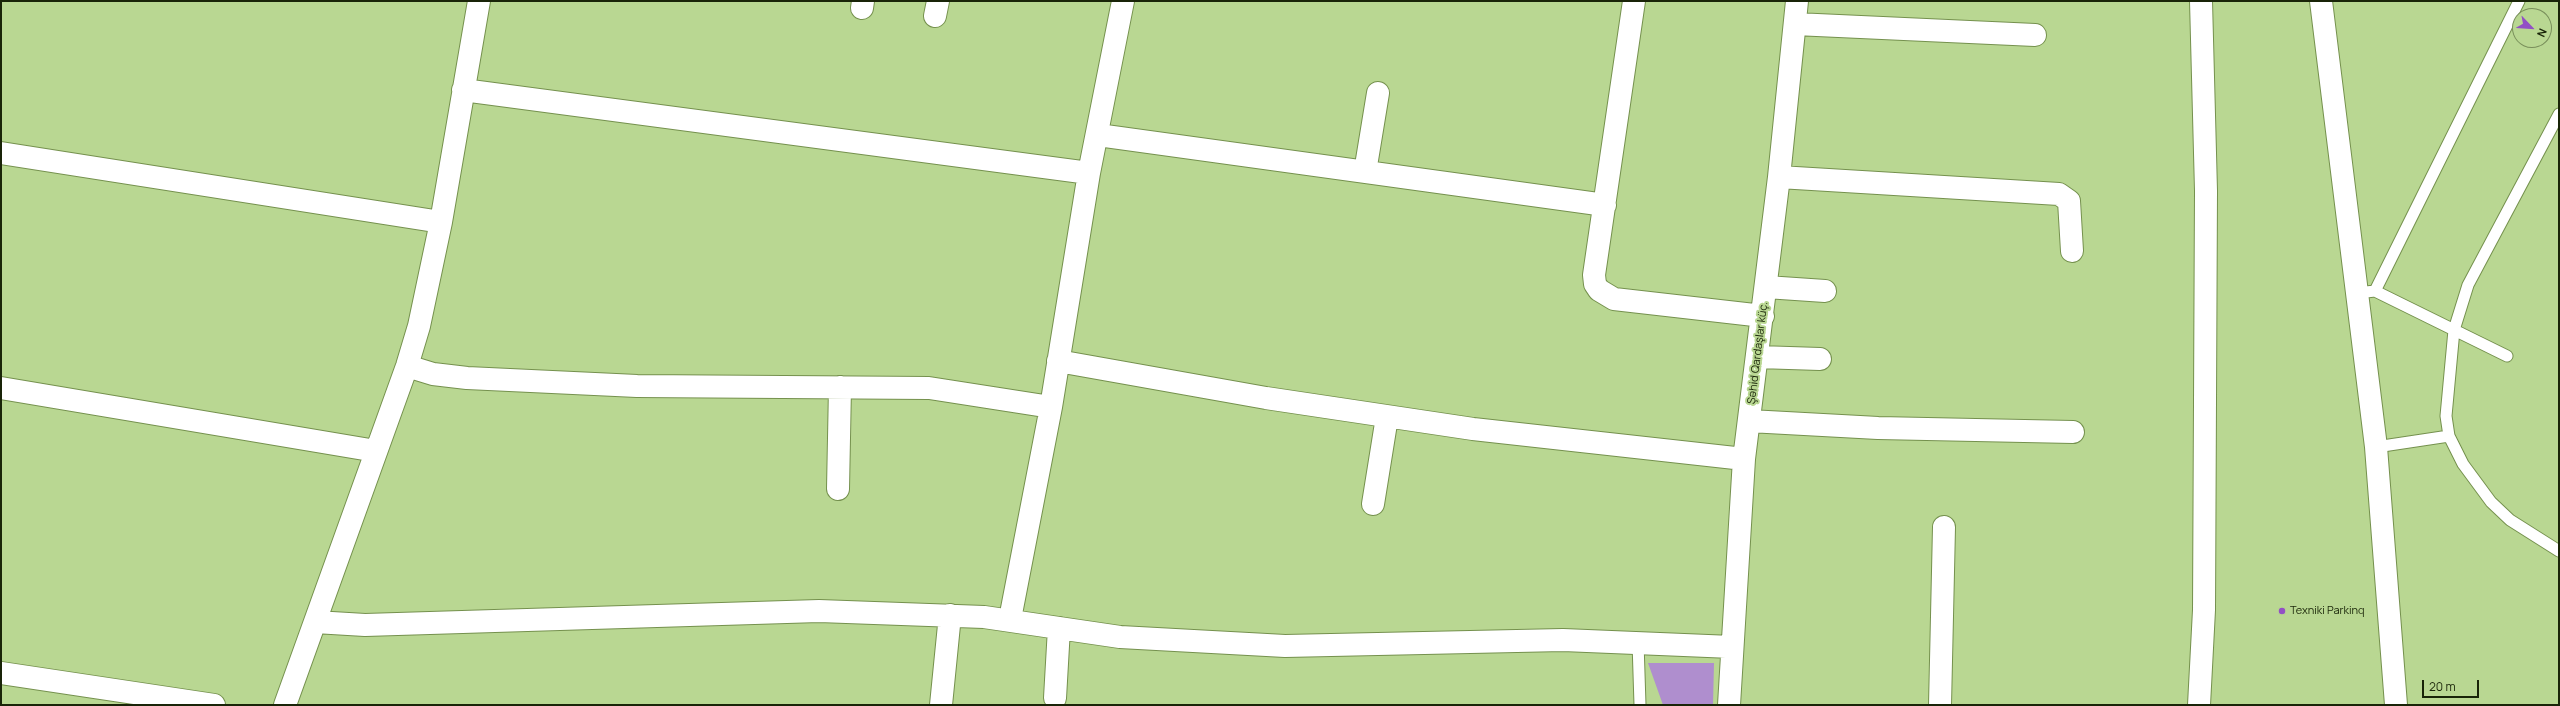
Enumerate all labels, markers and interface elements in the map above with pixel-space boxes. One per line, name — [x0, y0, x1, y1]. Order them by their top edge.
north arrow — [2512, 8, 2552, 48]
text: N — [2534, 26, 2551, 40]
street label: Şəhid Qardaşlar küç. — [1745, 301, 1771, 405]
place label: Texniki Parkinq — [2290, 604, 2365, 618]
marker: Texniki Parkinq — [2277, 606, 2287, 616]
scale bar — [2424, 672, 2481, 698]
text: 20 m — [2429, 678, 2456, 695]

